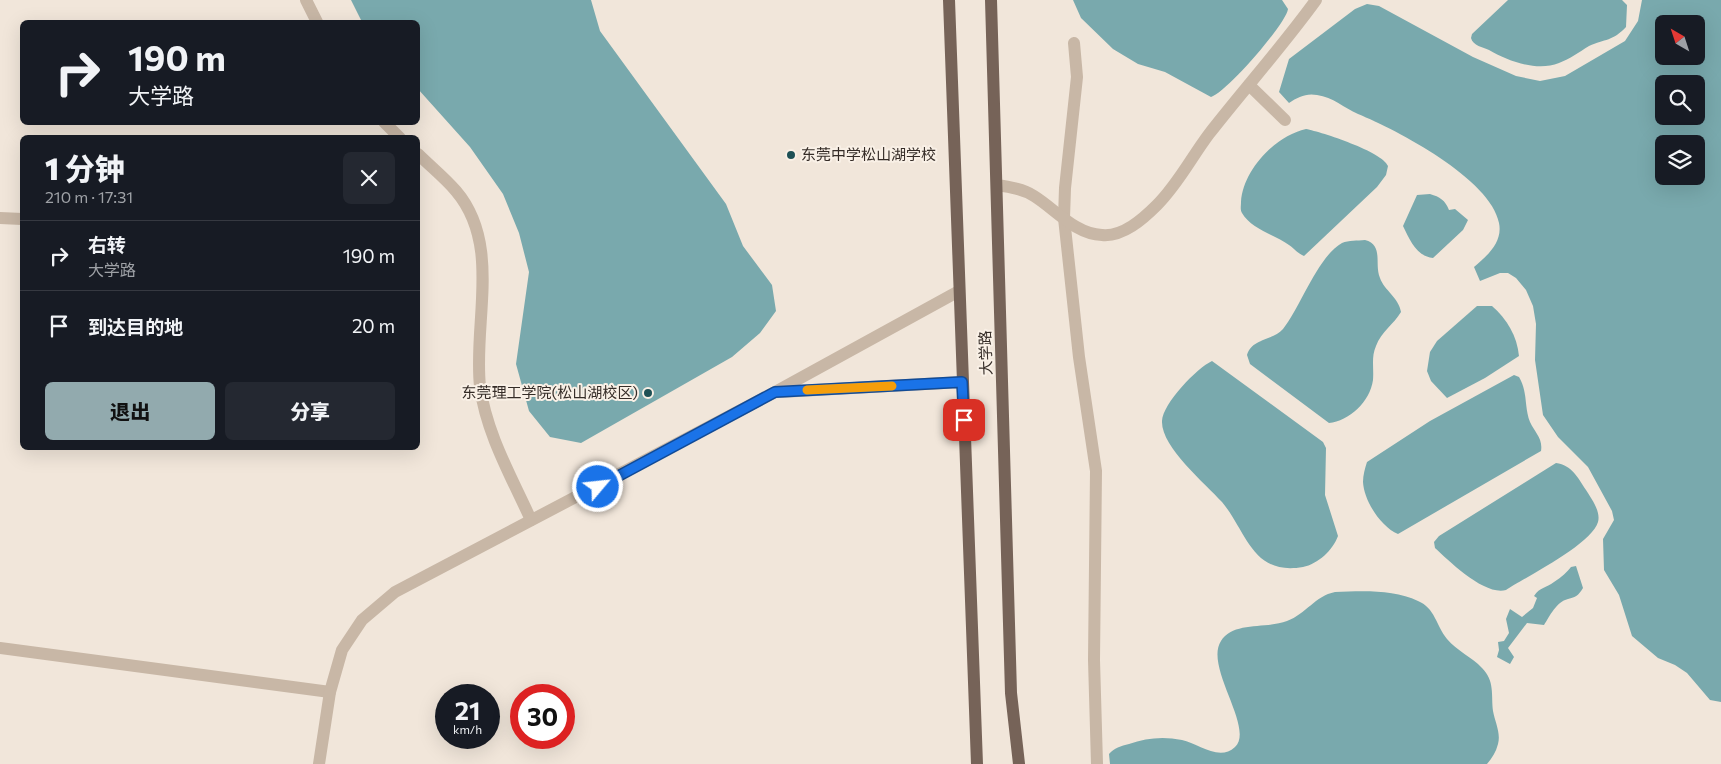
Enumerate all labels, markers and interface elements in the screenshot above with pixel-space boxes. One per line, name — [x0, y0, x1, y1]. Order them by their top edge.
north arrow — [1655, 15, 1705, 65]
map controls — [1655, 15, 1705, 185]
text: 190 m — [128, 35, 226, 78]
icon: right — [45, 40, 110, 105]
button: search — [1655, 75, 1705, 125]
text: 大学路 — [128, 82, 194, 109]
button: layers — [1655, 135, 1705, 185]
place label: 东莞中学松山湖学校 — [801, 145, 936, 163]
text: 1 分钟 — [45, 149, 125, 186]
marker: 东莞中学松山湖学校 — [785, 149, 797, 161]
button: close — [343, 152, 395, 204]
text: 210 m · 17:31 — [45, 187, 133, 206]
text: 右转 — [88, 233, 126, 256]
icon: right — [45, 242, 73, 270]
text: 190 m — [343, 244, 395, 267]
text: 大学路 — [88, 260, 136, 279]
icon: arrive — [45, 312, 73, 340]
text: 20 m — [352, 314, 395, 337]
text: 到达目的地 — [88, 315, 183, 338]
street label: 大学路 — [975, 330, 995, 376]
button: 退出 — [45, 382, 215, 440]
button: 分享 — [225, 382, 395, 440]
place label: 东莞理工学院(松山湖校区) — [461, 383, 638, 401]
marker: 东莞理工学院(松山湖校区) — [642, 387, 654, 399]
pin — [943, 399, 985, 441]
icon: arrive — [950, 406, 978, 434]
position arrow — [571, 460, 623, 512]
speed limit sign: 30 — [510, 684, 575, 749]
text: 21 — [455, 695, 480, 725]
text: km/h — [453, 722, 482, 736]

